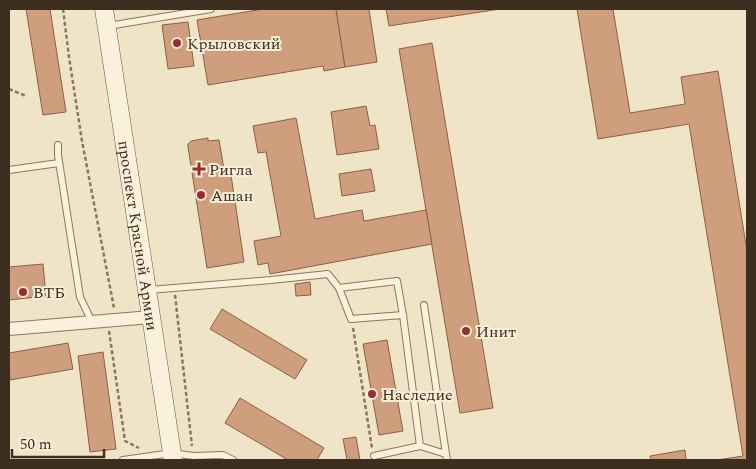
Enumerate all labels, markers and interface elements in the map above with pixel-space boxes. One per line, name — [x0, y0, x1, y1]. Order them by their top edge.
place label: Крыловский — [187, 32, 280, 56]
marker: Крыловский — [171, 37, 183, 49]
street label: проспект Красной Армии — [111, 139, 164, 332]
place label: Ригла — [209, 158, 253, 182]
marker: Ригла — [193, 163, 205, 175]
place label: Ашан — [211, 184, 253, 208]
marker: Ашан — [195, 189, 207, 201]
place label: ВТБ — [33, 281, 65, 305]
marker: ВТБ — [17, 286, 29, 298]
place label: Инит — [476, 320, 516, 344]
marker: Инит — [460, 325, 472, 337]
place label: Наследие — [382, 383, 453, 407]
marker: Наследие — [366, 388, 378, 400]
scale bar — [12, 426, 105, 458]
text: 50 m — [20, 433, 52, 456]

